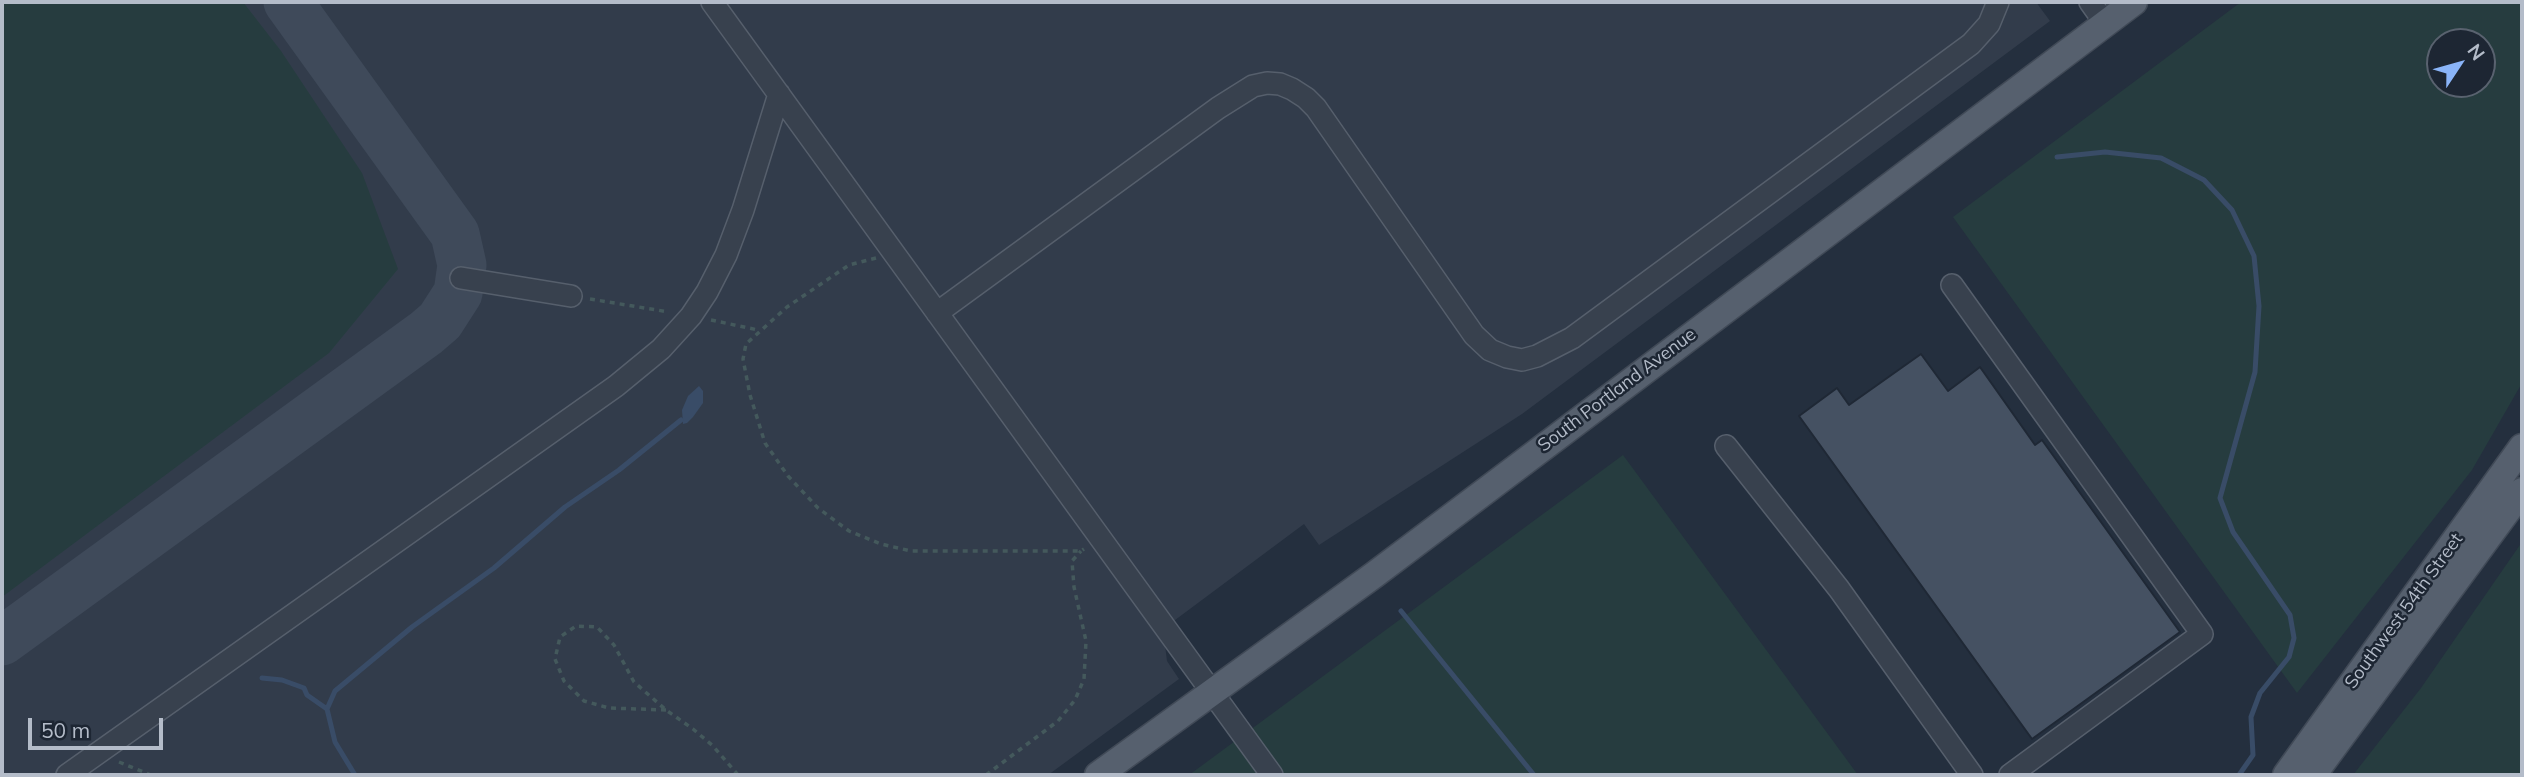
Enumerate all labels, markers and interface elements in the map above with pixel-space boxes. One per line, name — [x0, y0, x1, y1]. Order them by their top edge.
north arrow — [2426, 28, 2496, 98]
text: N — [2462, 39, 2490, 65]
street label: South Portland Avenue — [1534, 324, 1700, 456]
street label: Southwest 54th Street — [2340, 529, 2468, 693]
scale bar — [32, 704, 166, 748]
text: 50 m — [41, 717, 90, 743]

